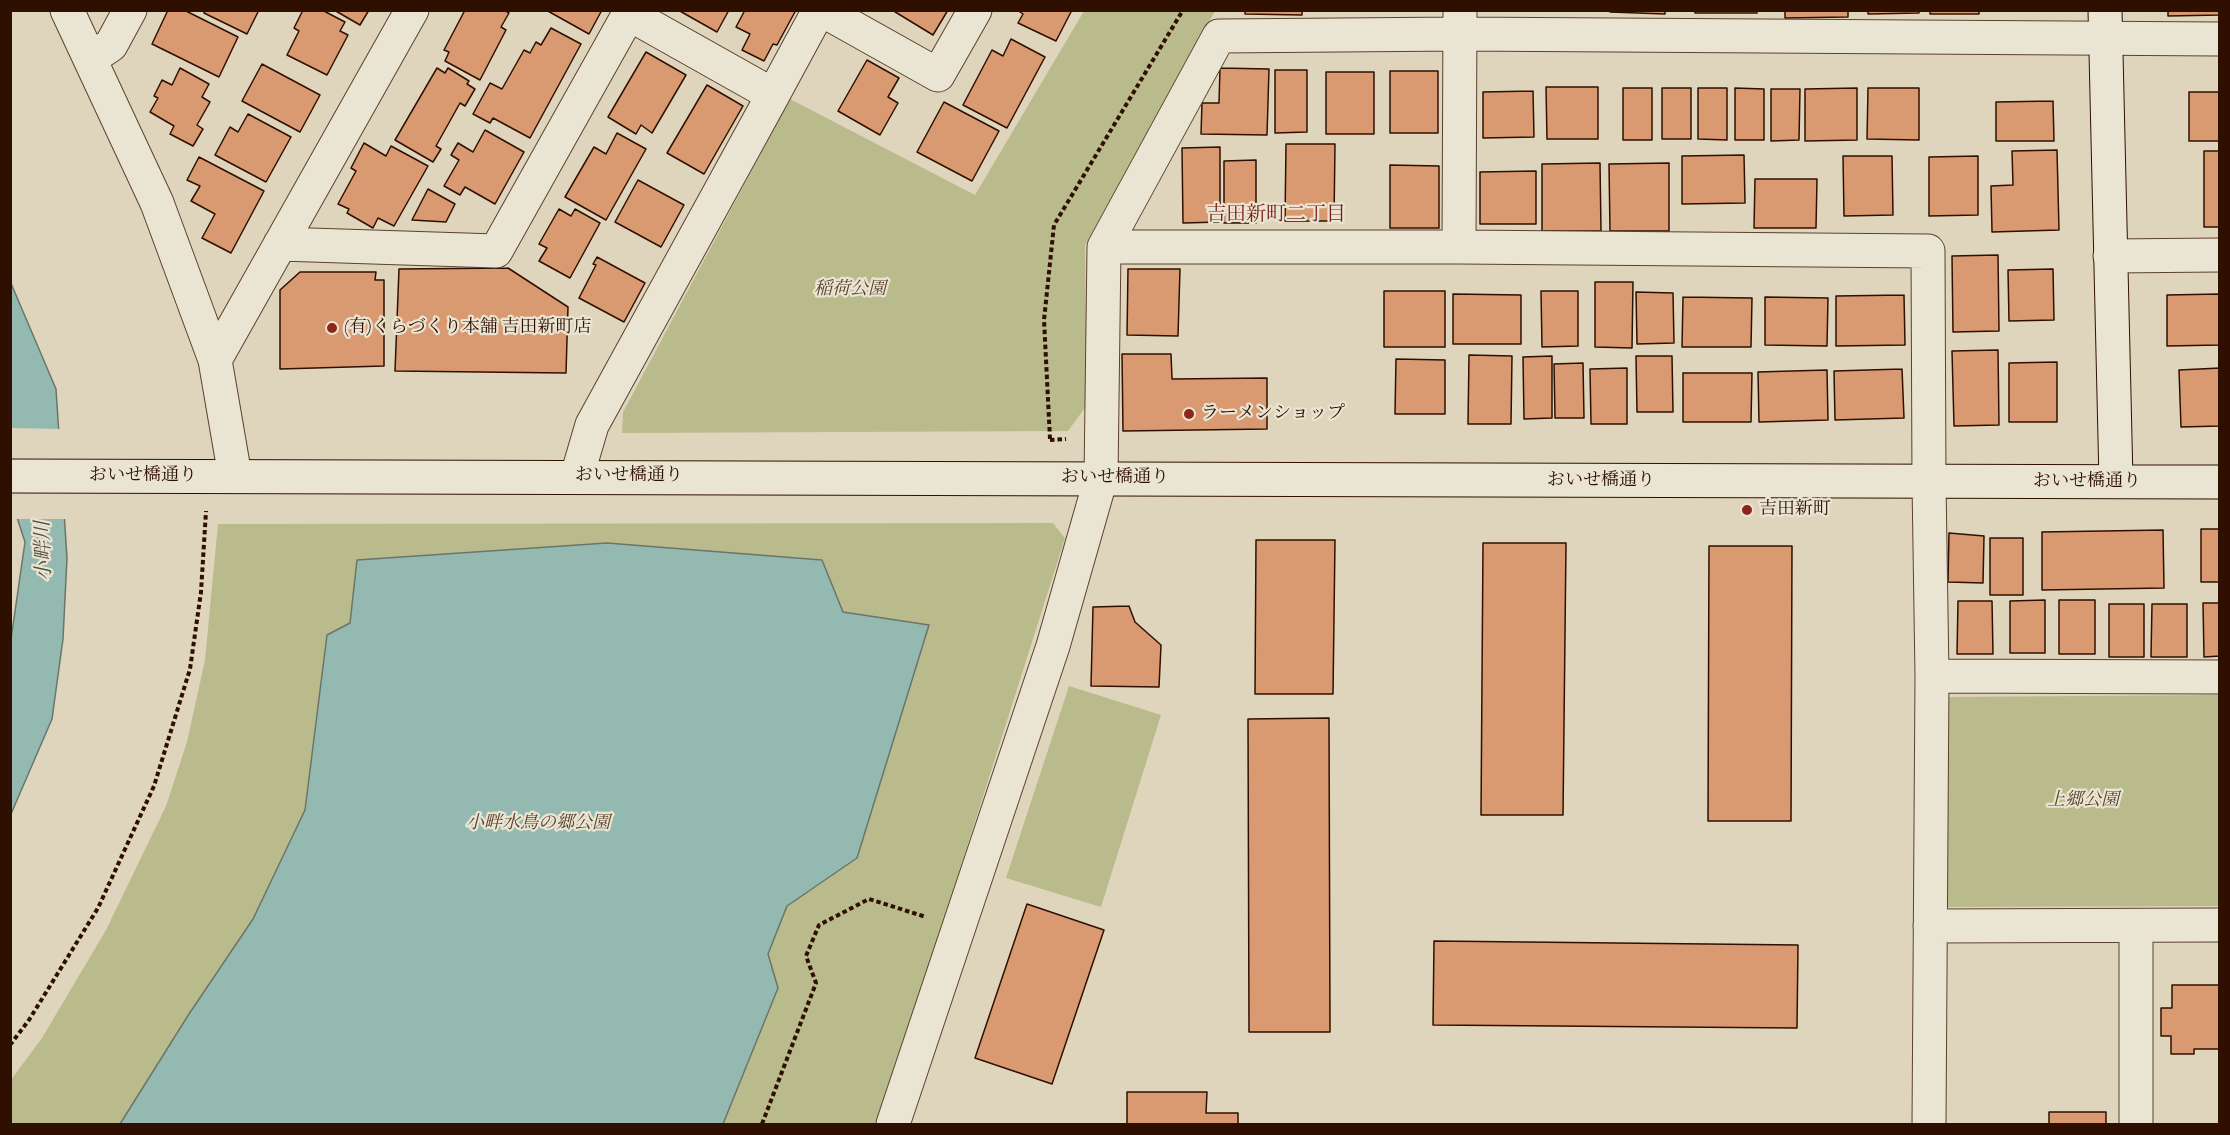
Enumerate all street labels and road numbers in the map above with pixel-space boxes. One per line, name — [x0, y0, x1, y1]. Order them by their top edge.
street label: おいせ橋通り — [89, 465, 197, 487]
street label: おいせ橋通り — [575, 465, 683, 487]
street label: おいせ橋通り — [1061, 467, 1169, 489]
street label: おいせ橋通り — [1547, 470, 1655, 492]
street label: おいせ橋通り — [2033, 471, 2141, 493]

